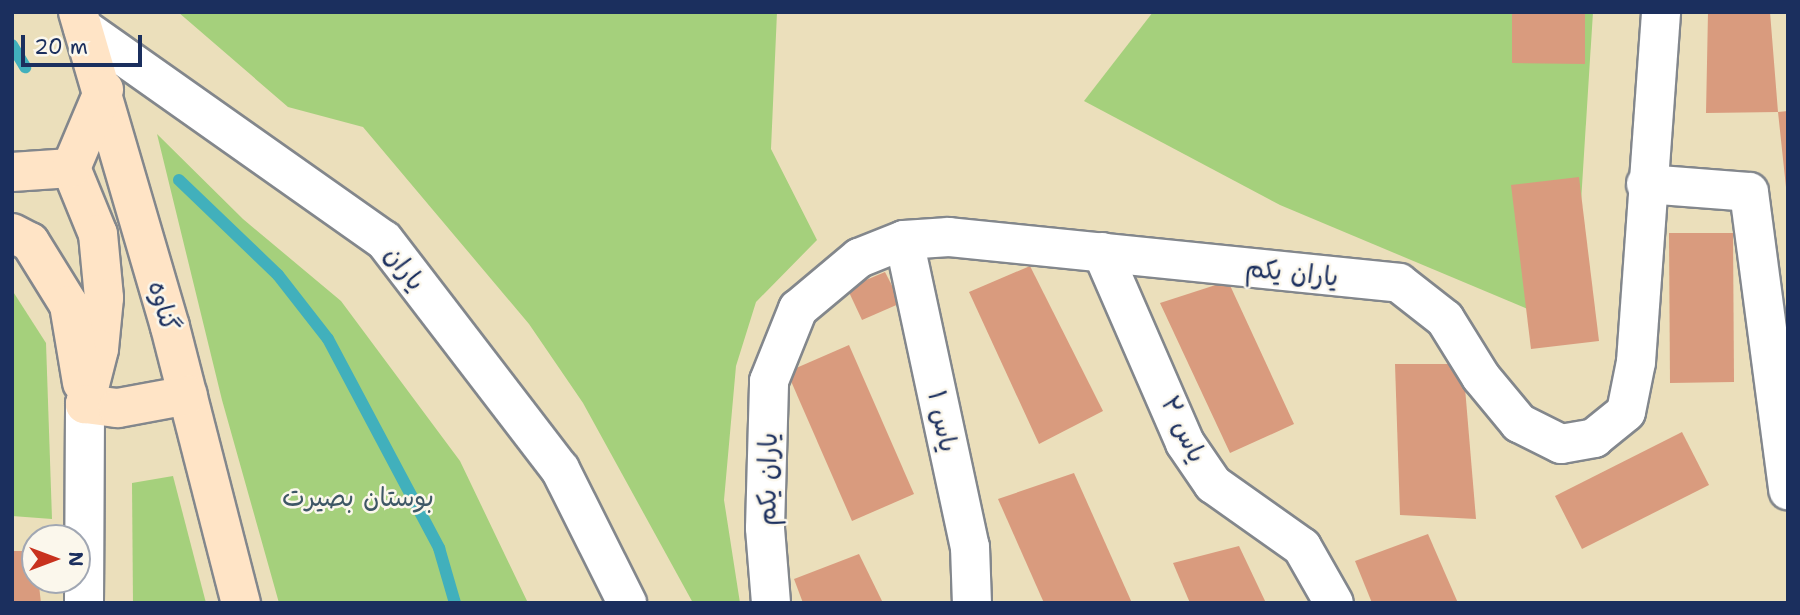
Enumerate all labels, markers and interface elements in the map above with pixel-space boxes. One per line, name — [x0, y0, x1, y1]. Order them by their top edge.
scale bar — [24, 21, 145, 65]
text: 20 m — [34, 33, 88, 61]
street label: یاران — [378, 240, 432, 296]
street label: یاران یکم — [1244, 252, 1340, 292]
street label: گناوه — [142, 277, 186, 335]
street label: یاس ۱ — [921, 387, 965, 455]
street label: یاس ۲ — [1155, 391, 1213, 467]
street label: یاران یکم — [751, 432, 783, 526]
park label: بوستان بصیرت — [282, 481, 434, 513]
north arrow — [21, 524, 91, 594]
text: N — [63, 551, 88, 567]

